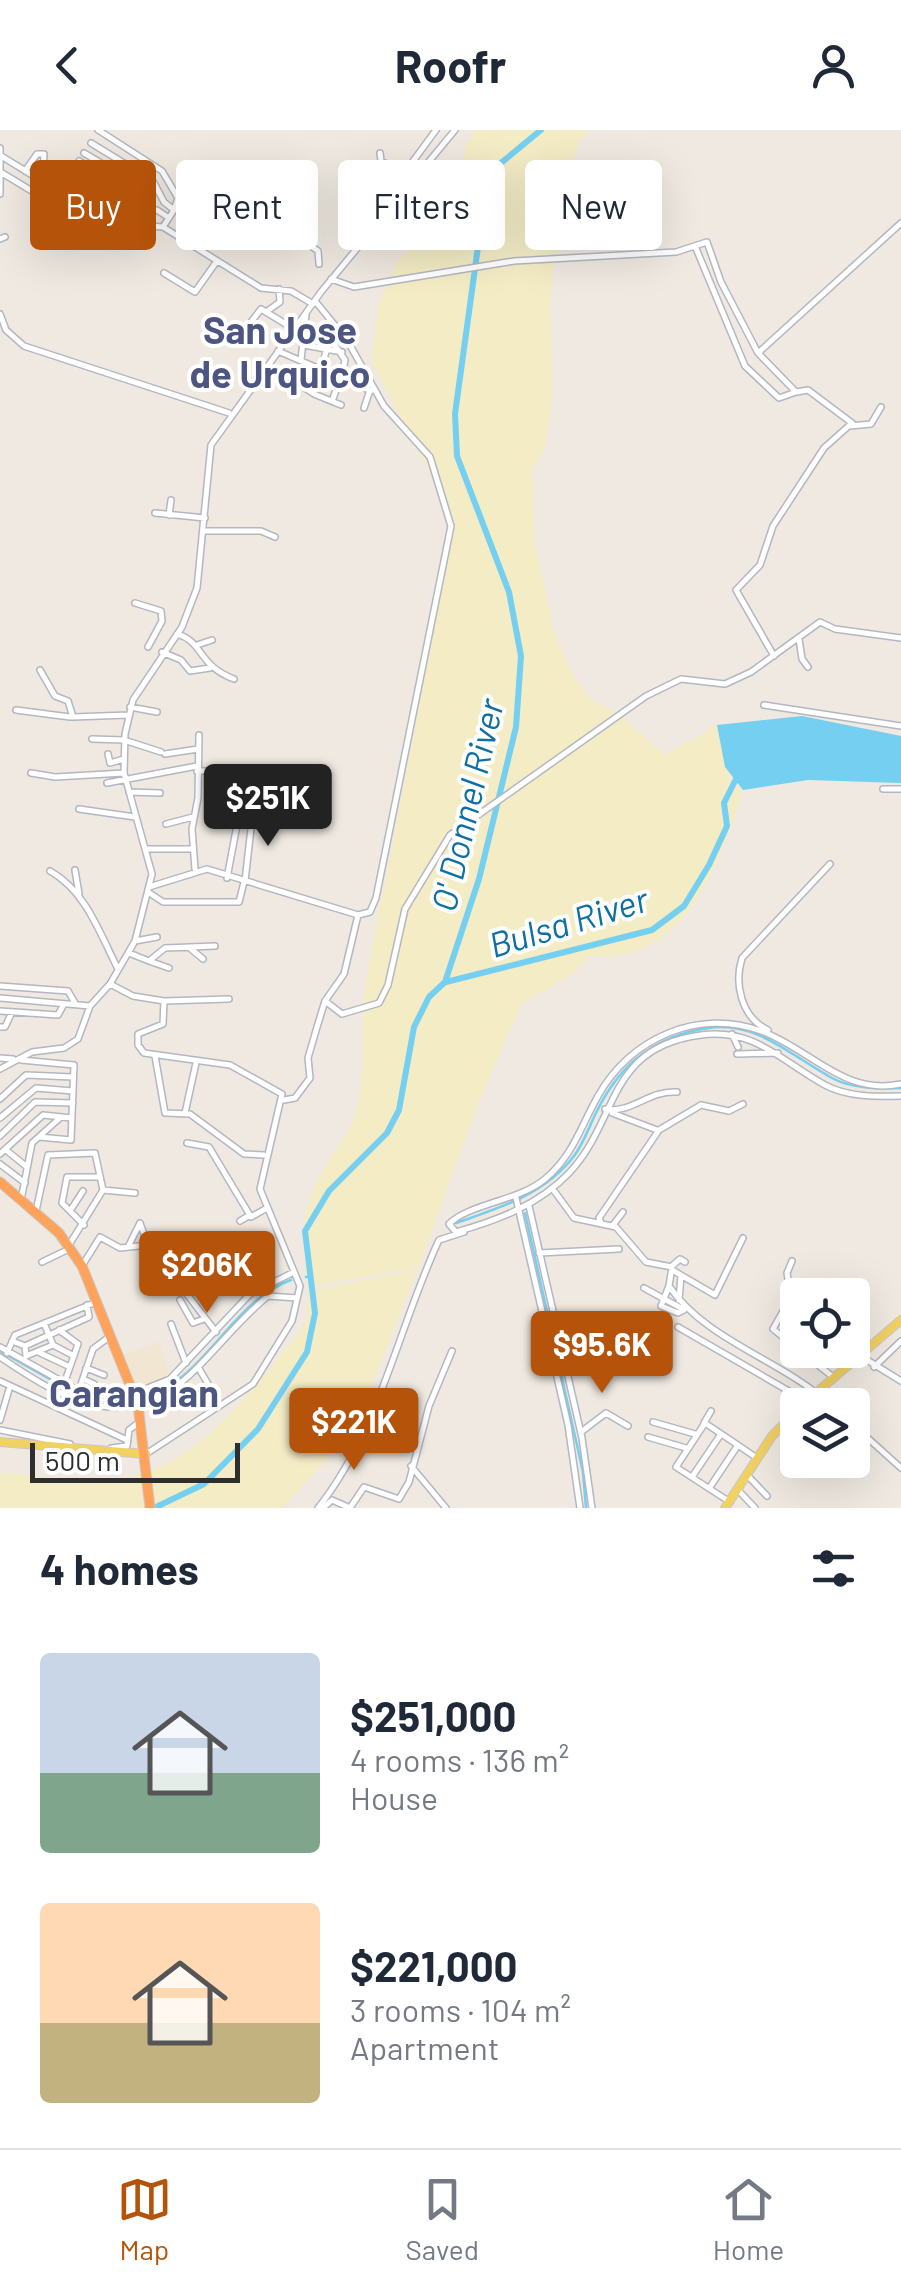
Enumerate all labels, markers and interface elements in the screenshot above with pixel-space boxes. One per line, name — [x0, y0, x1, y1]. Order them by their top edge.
icon: back — [40, 38, 95, 93]
text: Roofr — [395, 38, 506, 92]
icon: person — [806, 38, 861, 93]
chip: Buy — [30, 160, 156, 250]
chip: Rent — [176, 160, 318, 250]
chip: Filters — [338, 160, 505, 250]
chip: New — [525, 160, 662, 250]
district label: San Jose de Urquico — [190, 306, 370, 396]
water label: O' Donnel River — [421, 693, 511, 915]
pin: $251K — [198, 764, 338, 849]
text: $251K — [226, 777, 310, 815]
water label: Bulsa River — [483, 876, 654, 965]
pin: $206K — [137, 1231, 277, 1316]
text: $206K — [161, 1244, 253, 1282]
map controls — [780, 1278, 870, 1478]
button: locate — [780, 1278, 870, 1368]
pin: $95.6K — [521, 1311, 683, 1396]
text: $95.6K — [553, 1324, 651, 1362]
district label: Carangian — [49, 1369, 219, 1415]
pin: $221K — [284, 1388, 424, 1473]
button: layers — [780, 1388, 870, 1478]
text: $221K — [311, 1401, 397, 1439]
scale bar — [30, 1438, 240, 1482]
text: 500 m — [45, 1443, 120, 1477]
icon: filters — [806, 1541, 861, 1596]
text: 4 homes — [40, 1543, 199, 1593]
text: $251,000 — [350, 1690, 516, 1740]
icon: home — [120, 1693, 240, 1813]
text: 4 rooms · 136 m² — [350, 1740, 569, 1778]
text: House — [350, 1778, 438, 1816]
text: $221,000 — [350, 1940, 518, 1990]
icon: home — [120, 1943, 240, 2063]
text: 3 rooms · 104 m² — [350, 1990, 571, 2028]
text: Apartment — [350, 2028, 499, 2066]
tab: Map — [117, 2172, 172, 2266]
tab: Saved — [406, 2172, 479, 2266]
tab: Home — [713, 2172, 784, 2266]

